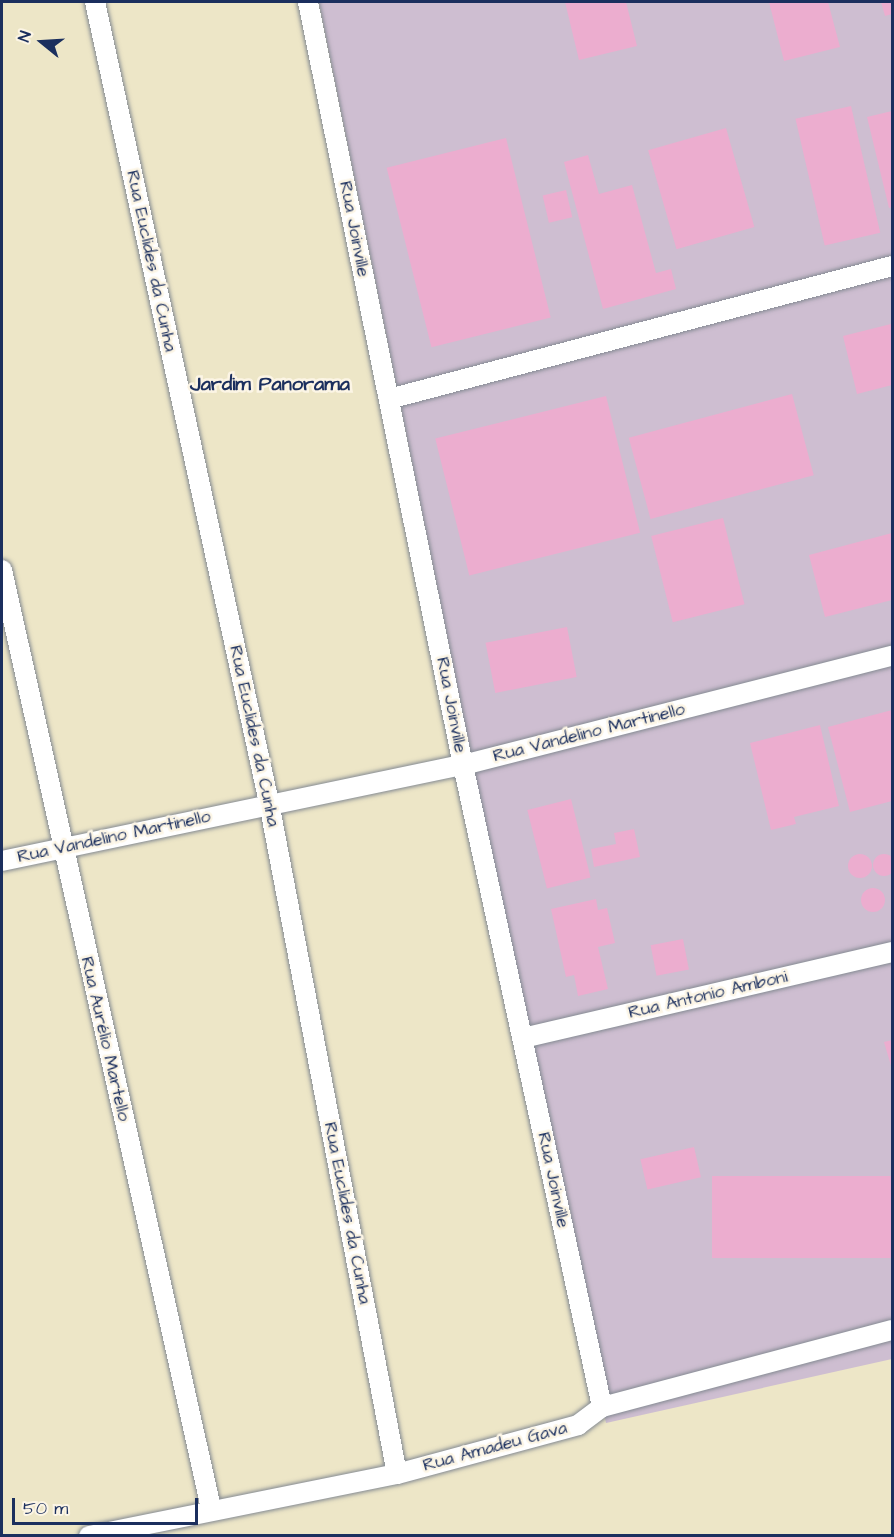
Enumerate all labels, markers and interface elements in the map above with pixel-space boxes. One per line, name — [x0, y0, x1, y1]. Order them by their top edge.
north arrow — [12, 12, 72, 72]
text: N — [13, 28, 37, 45]
street label: Rua Euclides da Cunha — [121, 168, 181, 354]
street label: Rua Joinville — [334, 179, 374, 279]
district label: Jardim Panorama — [190, 372, 350, 396]
street label: Rua Euclides da Cunha — [224, 643, 284, 829]
street label: Rua Joinville — [431, 655, 471, 755]
street label: Rua Vandelino Martinello — [491, 699, 687, 767]
street label: Rua Vandelino Martinello — [15, 806, 213, 868]
street label: Rua Aurélio Martello — [76, 955, 134, 1123]
street label: Rua Antonio Amboni — [626, 966, 790, 1024]
street label: Rua Euclides da Cunha — [319, 1120, 375, 1306]
street label: Rua Joinville — [532, 1130, 574, 1230]
street label: Rua Amadeu Gava — [421, 1417, 569, 1477]
scale bar — [15, 1486, 201, 1524]
text: 50 m — [23, 1496, 68, 1521]

